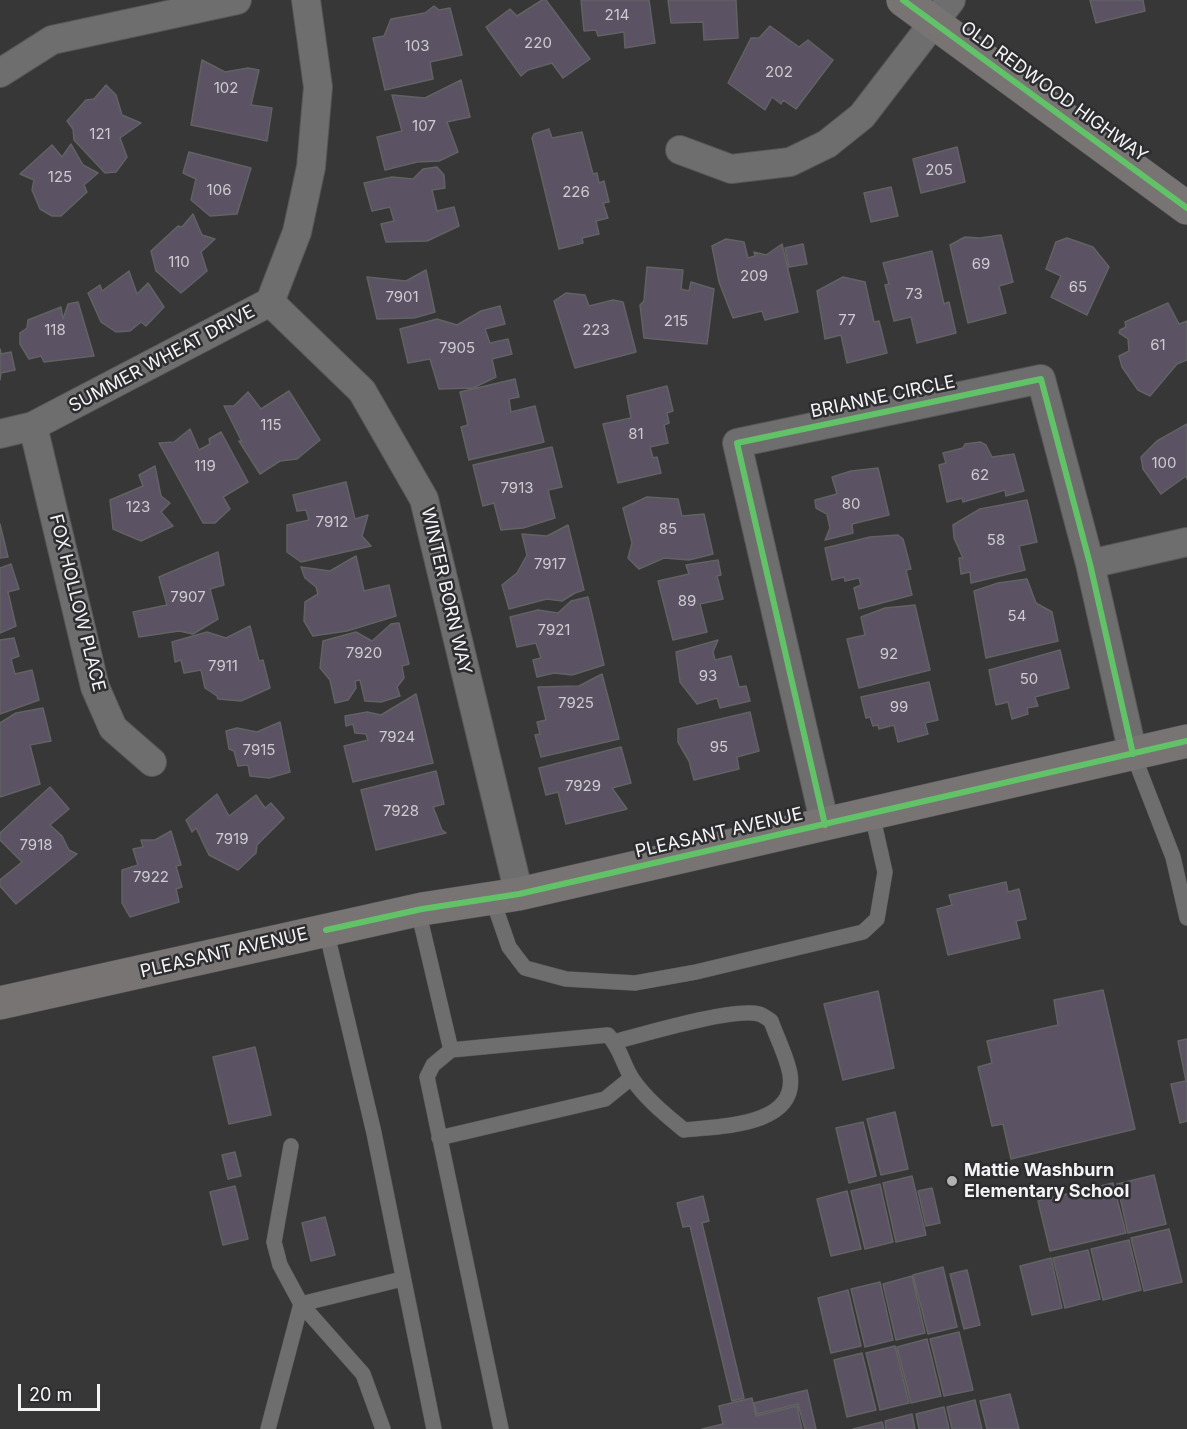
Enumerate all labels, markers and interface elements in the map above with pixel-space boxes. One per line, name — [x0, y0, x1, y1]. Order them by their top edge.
house number: 214 — [605, 6, 629, 24]
street label: OLD REDWOOD HIGHWAY — [956, 17, 1152, 167]
house number: 220 — [524, 34, 552, 52]
house number: 103 — [405, 37, 429, 55]
house number: 202 — [765, 63, 793, 81]
house number: 102 — [214, 79, 238, 97]
house number: 107 — [412, 117, 436, 135]
house number: 121 — [89, 125, 111, 143]
house number: 205 — [925, 161, 953, 179]
house number: 125 — [48, 168, 72, 186]
house number: 106 — [207, 181, 231, 199]
house number: 226 — [562, 183, 590, 201]
house number: 110 — [168, 253, 190, 271]
house number: 69 — [972, 255, 990, 273]
house number: 209 — [740, 267, 768, 285]
house number: 65 — [1069, 278, 1087, 296]
house number: 73 — [905, 285, 923, 303]
house number: 7901 — [385, 288, 419, 306]
street label: SUMMER WHEAT DRIVE — [66, 301, 258, 417]
house number: 77 — [838, 311, 856, 329]
house number: 215 — [664, 312, 688, 330]
house number: 118 — [44, 321, 66, 339]
house number: 223 — [582, 321, 610, 339]
house number: 61 — [1150, 336, 1166, 354]
house number: 7905 — [439, 339, 475, 357]
street label: BRIANNE CIRCLE — [809, 371, 957, 423]
house number: 115 — [260, 416, 282, 434]
house number: 81 — [628, 425, 644, 443]
house number: 100 — [1151, 454, 1177, 472]
house number: 119 — [194, 457, 216, 475]
house number: 62 — [971, 466, 989, 484]
house number: 7913 — [500, 479, 534, 497]
house number: 80 — [842, 495, 860, 513]
house number: 123 — [126, 498, 150, 516]
street label: WINTER BORN WAY — [416, 505, 476, 677]
street label: FOX HOLLOW PLACE — [44, 512, 110, 694]
house number: 7912 — [316, 513, 348, 531]
house number: 85 — [659, 520, 677, 538]
house number: 58 — [987, 531, 1005, 549]
house number: 7917 — [534, 555, 566, 573]
house number: 7907 — [170, 588, 206, 606]
house number: 89 — [678, 592, 696, 610]
house number: 54 — [1008, 607, 1026, 625]
house number: 7921 — [538, 621, 570, 639]
house number: 7920 — [346, 644, 382, 662]
house number: 92 — [880, 645, 898, 663]
house number: 7911 — [208, 657, 238, 675]
house number: 93 — [699, 667, 717, 685]
house number: 50 — [1020, 670, 1038, 688]
house number: 7925 — [558, 694, 594, 712]
house number: 99 — [890, 698, 908, 716]
house number: 7924 — [379, 728, 415, 746]
house number: 95 — [710, 738, 728, 756]
house number: 7915 — [243, 741, 275, 759]
house number: 7929 — [565, 777, 601, 795]
house number: 7928 — [383, 802, 419, 820]
street label: PLEASANT AVENUE — [633, 803, 805, 863]
house number: 7919 — [215, 830, 249, 848]
house number: 7918 — [19, 836, 53, 854]
house number: 7922 — [133, 868, 169, 886]
street label: PLEASANT AVENUE — [138, 923, 310, 983]
place label: Mattie Washburn Elementary School — [964, 1160, 1129, 1202]
marker: Mattie Washburn Elementary School — [945, 1174, 959, 1188]
scale bar — [21, 1372, 104, 1410]
text: 20 m — [29, 1384, 72, 1405]

